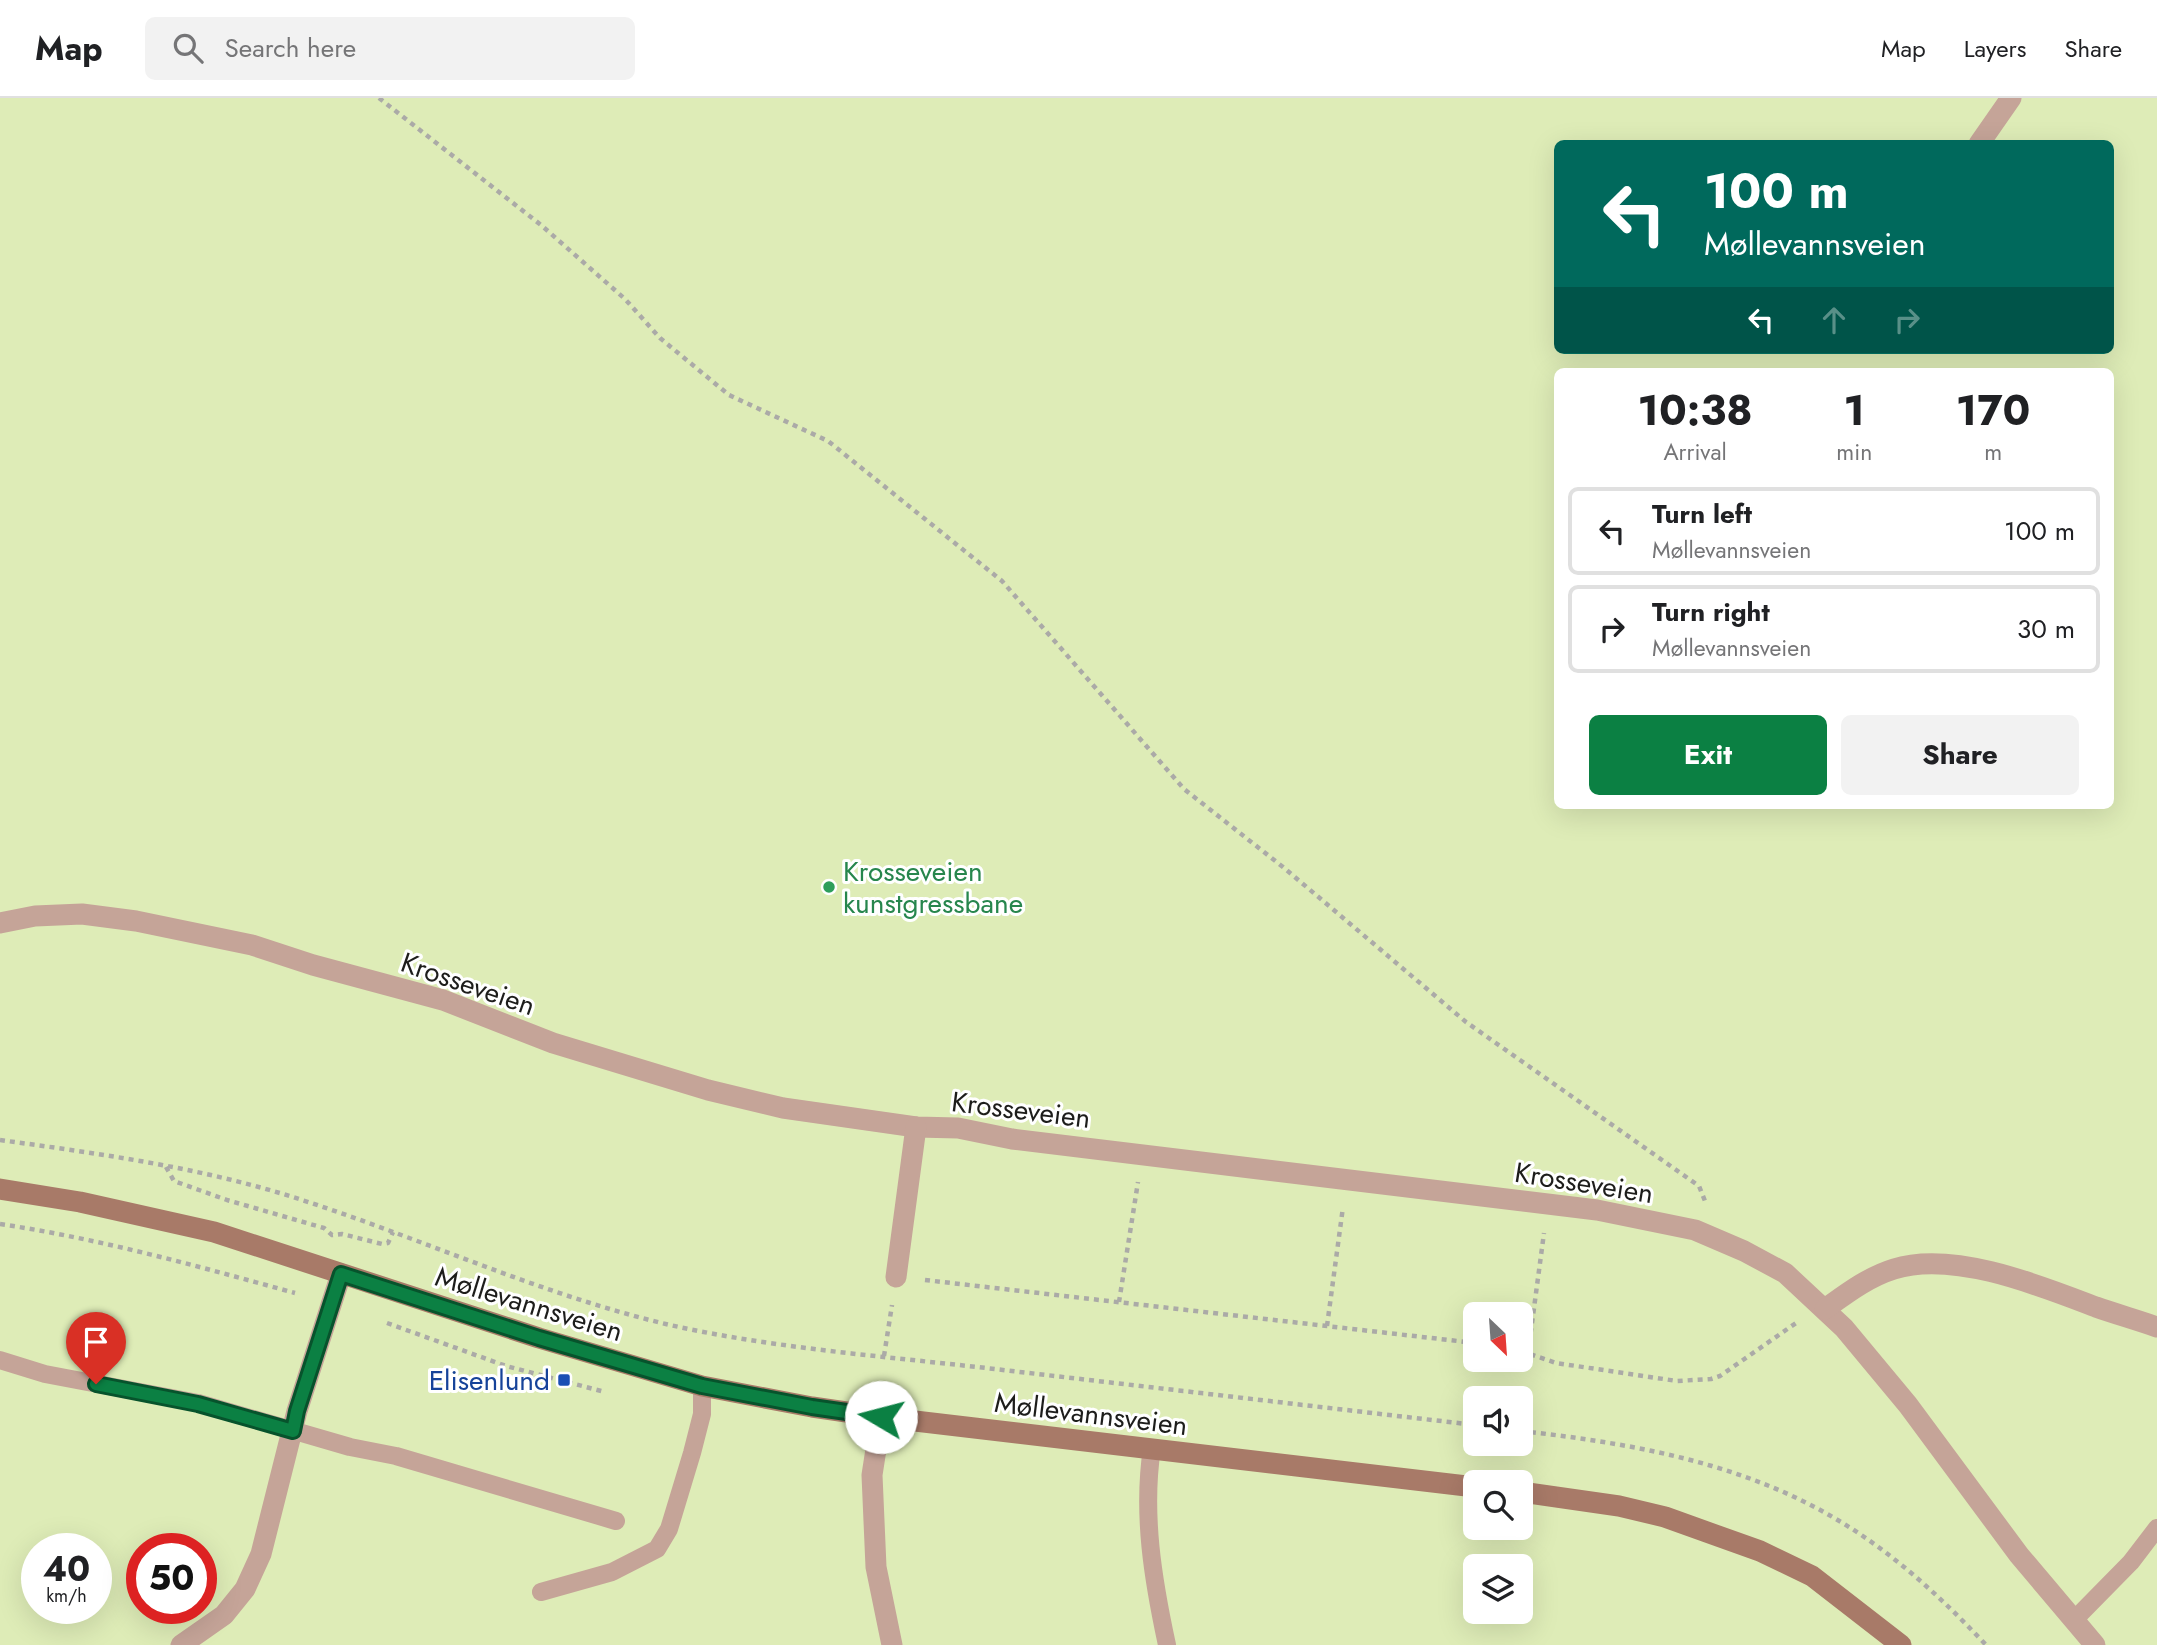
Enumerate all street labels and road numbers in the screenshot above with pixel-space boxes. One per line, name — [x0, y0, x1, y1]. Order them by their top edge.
street label: Krosseveien — [395, 942, 541, 1026]
street label: Krosseveien — [949, 1081, 1093, 1139]
street label: Krosseveien — [1512, 1152, 1656, 1214]
street label: Møllevannsveien — [430, 1256, 628, 1352]
street label: Møllevannsveien — [992, 1382, 1190, 1446]

